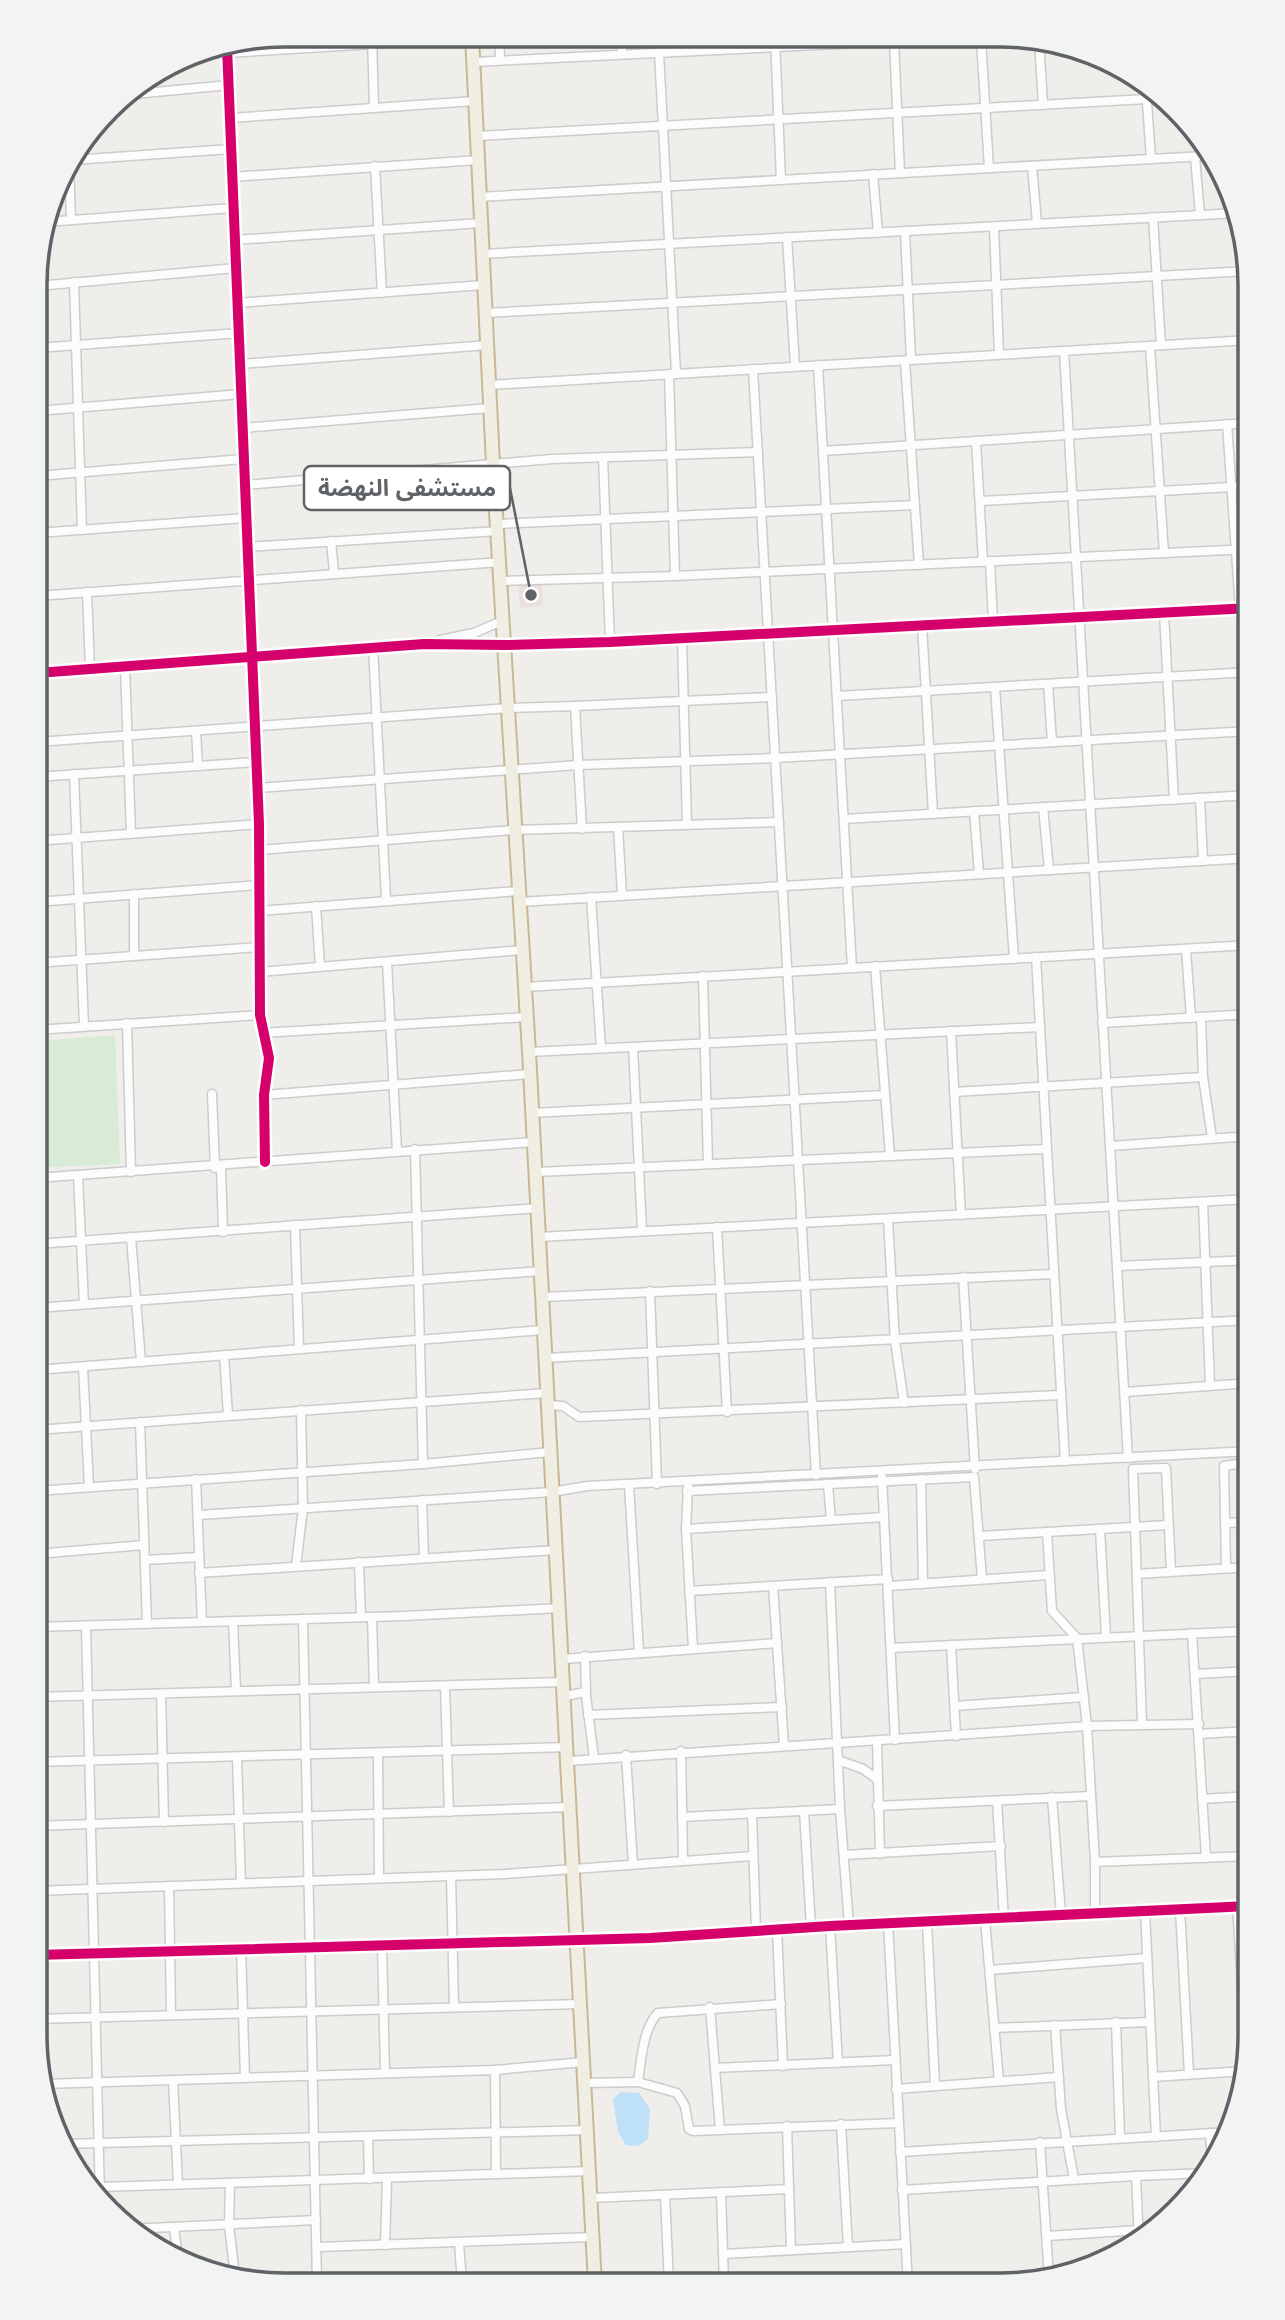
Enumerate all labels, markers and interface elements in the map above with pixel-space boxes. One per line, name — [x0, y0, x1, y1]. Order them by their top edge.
callout: مستشفى النهضة — [304, 466, 510, 510]
text: مستشفى النهضة — [318, 471, 496, 505]

